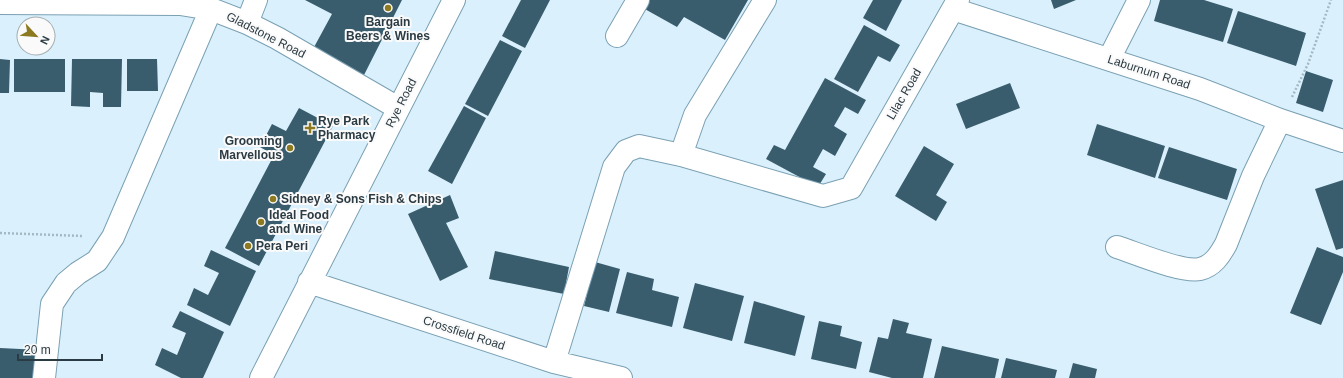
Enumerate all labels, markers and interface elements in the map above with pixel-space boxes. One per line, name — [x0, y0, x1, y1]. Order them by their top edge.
marker: Bargain Beers & Wines — [383, 3, 393, 13]
street label: Gladstone Road — [224, 9, 308, 61]
place label: Bargain Beers & Wines — [346, 15, 430, 43]
north arrow — [16, 16, 56, 56]
text: N — [38, 34, 52, 47]
street label: Laburnum Road — [1106, 52, 1192, 92]
street label: Lilac Road — [884, 66, 924, 122]
street label: Rye Road — [383, 76, 419, 130]
place label: Rye Park Pharmacy — [318, 114, 376, 142]
marker: Rye Park Pharmacy — [305, 123, 315, 133]
place label: Grooming Marvellous — [219, 134, 282, 162]
marker: Grooming Marvellous — [285, 143, 295, 153]
place label: Sidney & Sons Fish & Chips — [281, 192, 442, 206]
marker: Sidney & Sons Fish & Chips — [268, 194, 278, 204]
place label: Ideal Food and Wine — [269, 208, 329, 236]
marker: Ideal Food and Wine — [256, 217, 266, 227]
place label: Pera Peri — [256, 239, 308, 253]
marker: Pera Peri — [243, 241, 253, 251]
street label: Crossfield Road — [421, 313, 507, 353]
scale bar — [18, 336, 102, 362]
text: 20 m — [24, 343, 51, 357]

